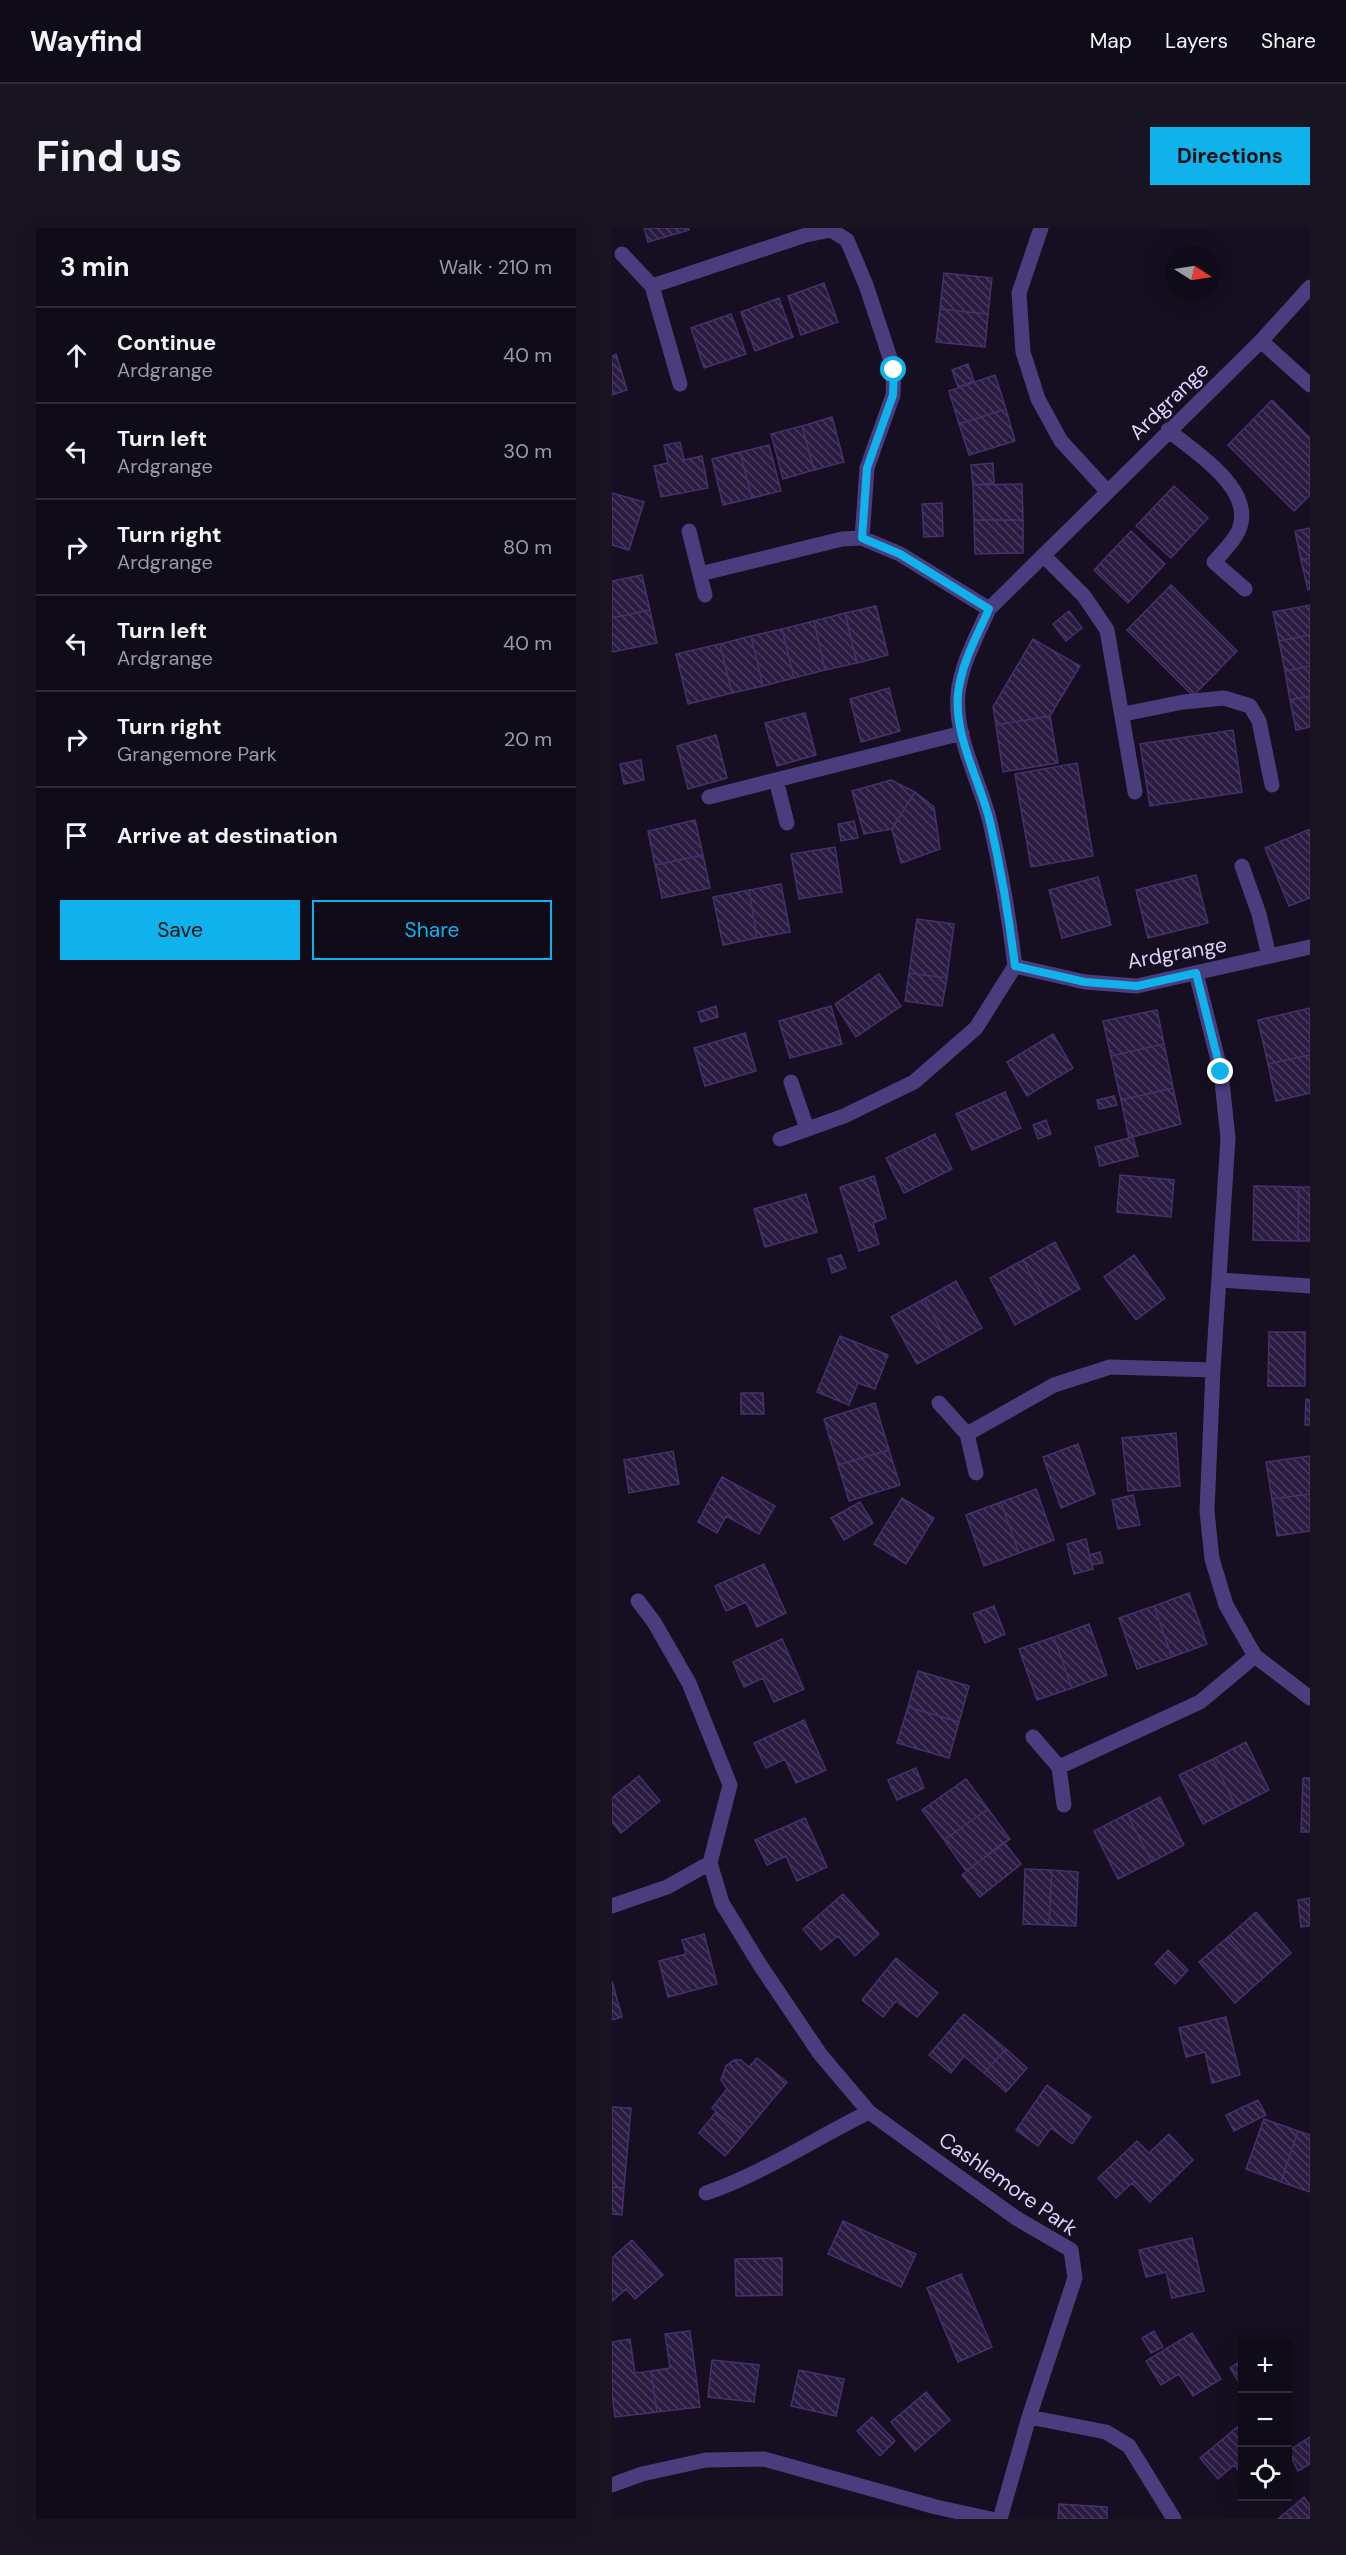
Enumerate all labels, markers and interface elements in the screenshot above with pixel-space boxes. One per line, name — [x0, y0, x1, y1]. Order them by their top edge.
text: Wayfind — [30, 23, 142, 60]
text: Map — [1090, 27, 1132, 55]
text: Layers — [1165, 27, 1228, 55]
text: Share — [1261, 27, 1316, 55]
button: Directions — [1150, 127, 1310, 185]
text: Find us — [36, 129, 182, 184]
north arrow — [1166, 246, 1220, 300]
text: 3 min — [60, 250, 129, 284]
text: Walk · 210 m — [439, 254, 552, 280]
text: Continue — [117, 328, 216, 357]
icon: ahead — [60, 339, 93, 372]
text: 40 m — [503, 342, 552, 368]
route start — [880, 356, 906, 382]
street label: Ardgrange — [1123, 356, 1215, 446]
text: Ardgrange — [117, 357, 213, 383]
text: Turn left — [117, 424, 207, 453]
icon: left — [60, 435, 93, 468]
text: 30 m — [503, 438, 552, 464]
text: Ardgrange — [117, 453, 213, 479]
text: Turn right — [117, 520, 222, 549]
icon: right — [60, 531, 93, 564]
text: 80 m — [503, 534, 552, 560]
text: Ardgrange — [117, 549, 213, 575]
text: Turn left — [117, 616, 207, 645]
icon: left — [60, 627, 93, 660]
text: 40 m — [503, 630, 552, 656]
text: Ardgrange — [117, 645, 213, 671]
text: Turn right — [117, 712, 222, 741]
icon: right — [60, 723, 93, 756]
text: 20 m — [504, 726, 552, 752]
text: Grangemore Park — [117, 741, 277, 767]
icon: arrive — [60, 819, 93, 852]
text: Arrive at destination — [117, 821, 338, 850]
button: Save — [60, 900, 300, 960]
button: Share — [312, 900, 552, 960]
street label: Ardgrange — [1125, 930, 1229, 976]
route end — [1207, 1058, 1233, 1084]
street label: Cashlemore Park — [933, 2126, 1083, 2243]
map controls — [1238, 2339, 1292, 2501]
button: + — [1238, 2339, 1292, 2393]
button: − — [1238, 2393, 1292, 2447]
button: locate — [1238, 2447, 1292, 2501]

